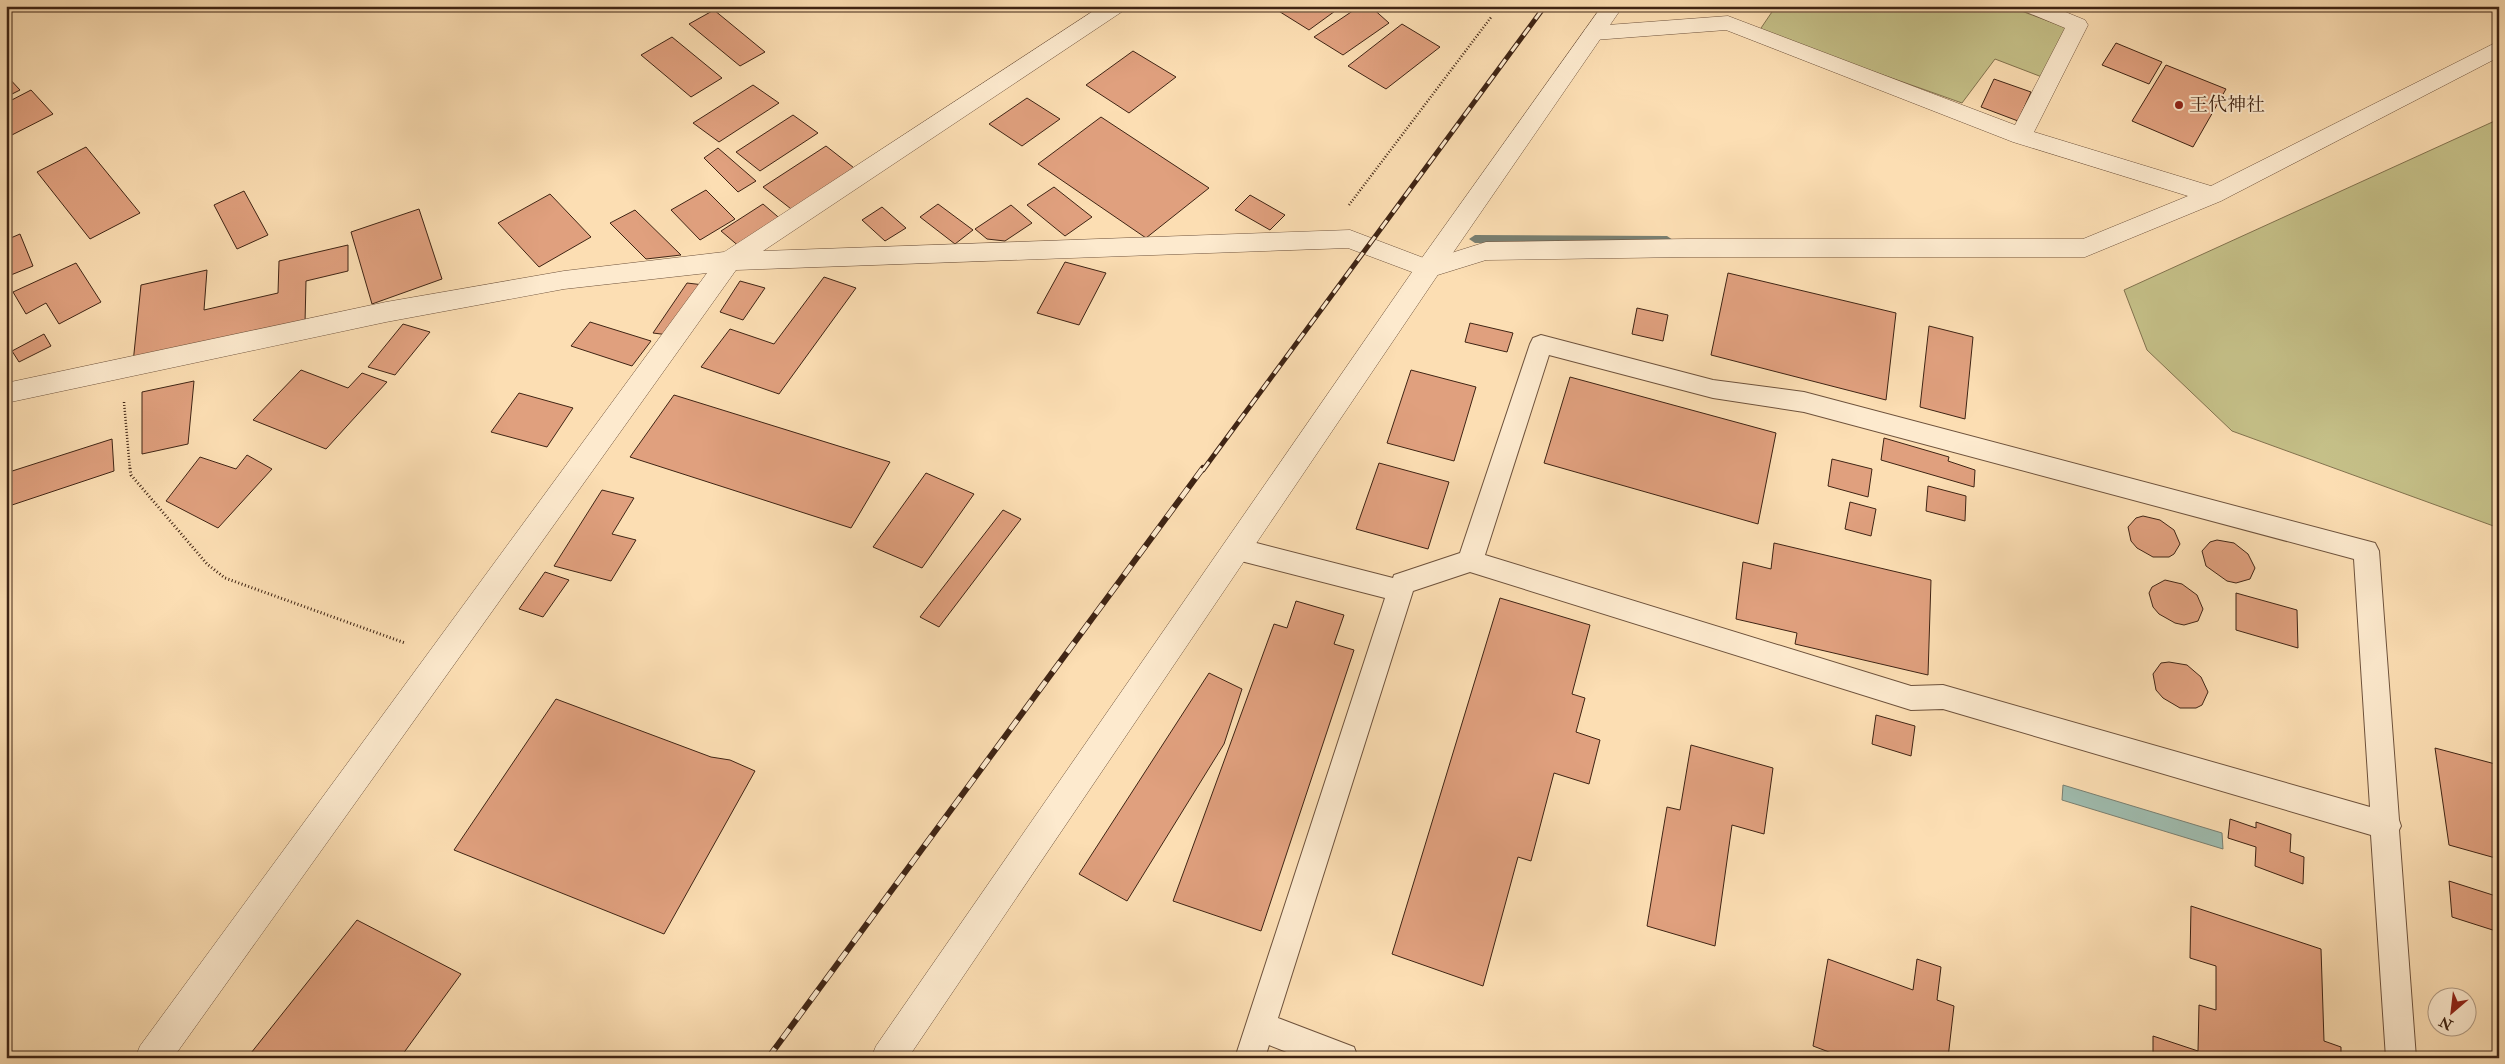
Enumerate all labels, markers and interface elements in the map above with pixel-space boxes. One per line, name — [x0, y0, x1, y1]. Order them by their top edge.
place label: 王代神社 — [2189, 93, 2265, 117]
marker: 王代神社 — [2173, 99, 2185, 111]
north arrow — [2428, 986, 2478, 1036]
text: N — [2436, 1012, 2457, 1034]

